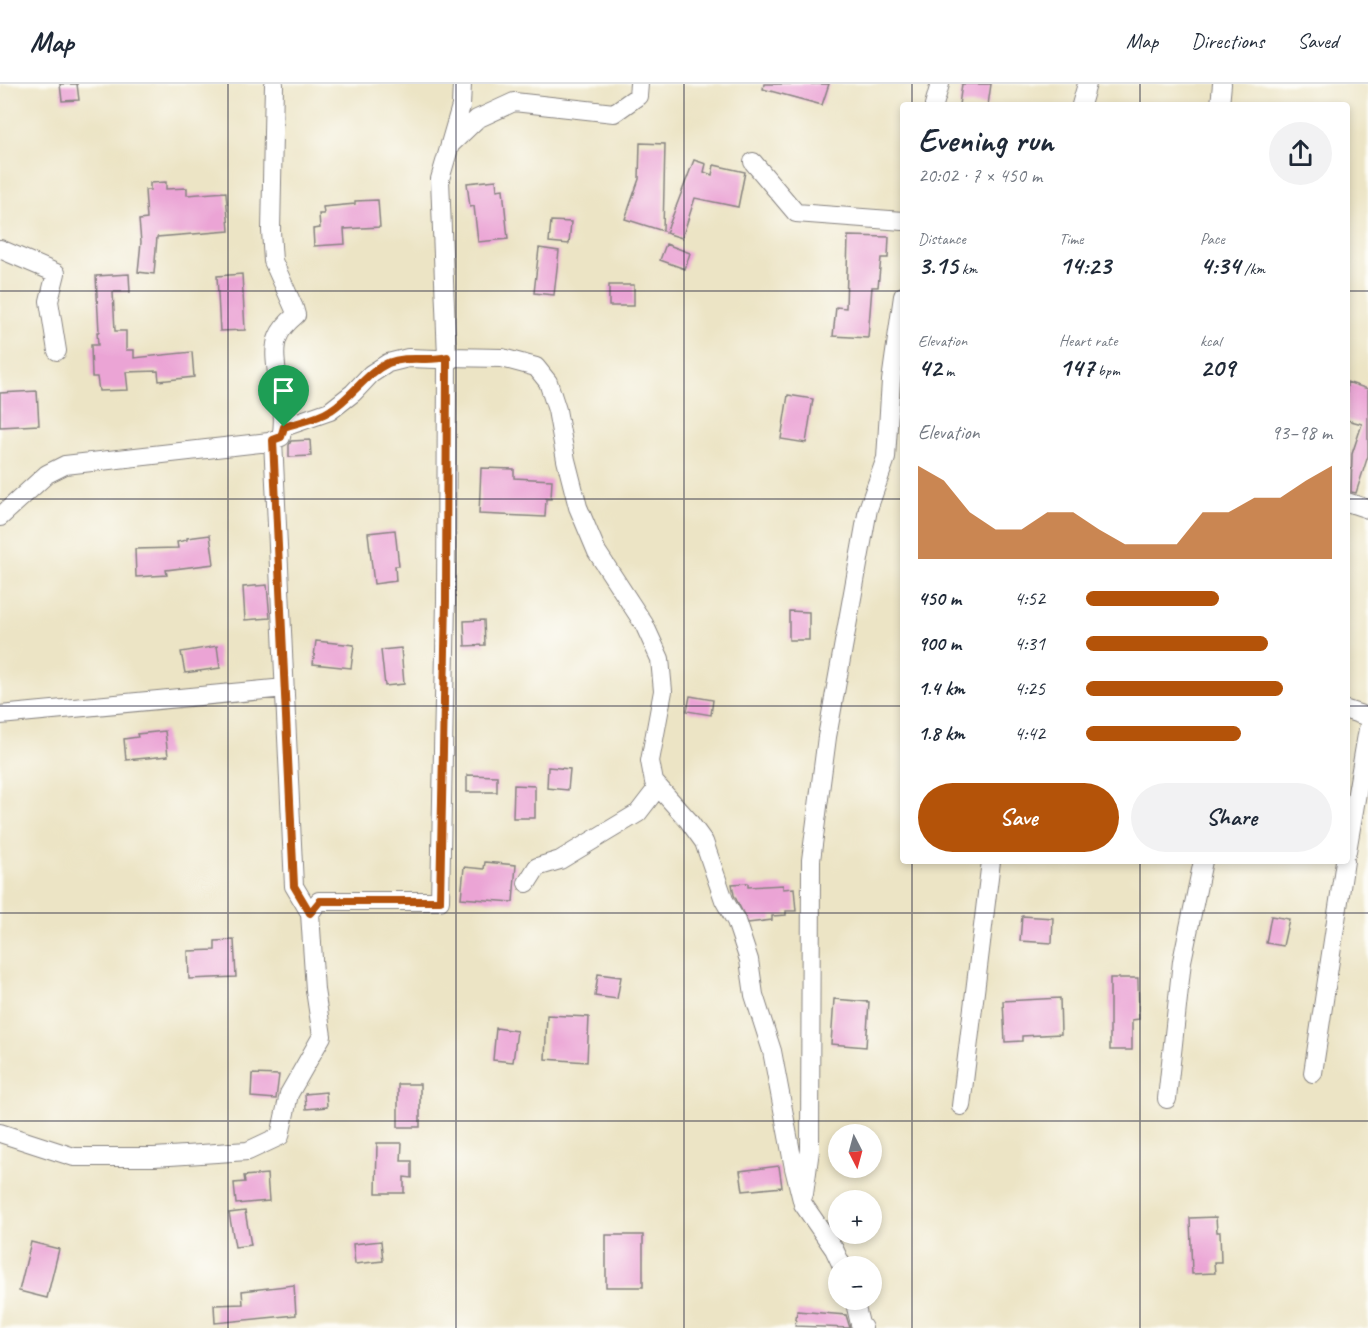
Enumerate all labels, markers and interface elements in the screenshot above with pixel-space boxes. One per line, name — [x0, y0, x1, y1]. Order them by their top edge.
text: Map — [30, 24, 73, 59]
text: Map — [1126, 28, 1158, 54]
text: Directions — [1191, 28, 1264, 54]
text: Saved — [1297, 28, 1338, 54]
text: Evening run — [918, 119, 1053, 161]
button: share — [1269, 122, 1332, 185]
text: 20:02 · 7 × 450 m — [918, 163, 1042, 188]
text: Distance — [918, 229, 966, 249]
text: Time — [1059, 229, 1083, 249]
text: Pace — [1200, 229, 1225, 249]
text: 3.15 — [918, 249, 958, 282]
text: 14:23 — [1059, 249, 1111, 282]
text: 4:34 — [1200, 249, 1240, 282]
text: km — [958, 259, 977, 279]
text: /km — [1240, 259, 1265, 279]
text: Elevation — [918, 331, 967, 351]
text: Heart rate — [1059, 331, 1117, 351]
text: kcal — [1200, 331, 1221, 351]
text: 42 — [918, 351, 941, 384]
text: 147 — [1059, 351, 1094, 384]
text: 209 — [1200, 351, 1235, 384]
text: m — [941, 361, 954, 381]
text: bpm — [1094, 361, 1120, 381]
pin — [258, 365, 309, 427]
icon: arrive — [267, 374, 300, 407]
text: Elevation — [918, 420, 980, 445]
text: 93–98 m — [1271, 420, 1332, 445]
text: 450 m — [918, 586, 961, 611]
text: 4:52 — [1014, 586, 1045, 611]
text: 900 m — [918, 631, 961, 656]
text: 4:31 — [1014, 631, 1045, 656]
text: 1.4 km — [918, 676, 965, 701]
text: 4:25 — [1014, 676, 1045, 701]
text: 1.8 km — [918, 721, 965, 746]
text: 4:42 — [1014, 721, 1045, 746]
button: Save — [918, 783, 1119, 852]
button: Share — [1131, 783, 1332, 852]
north arrow — [828, 1124, 882, 1178]
map controls — [828, 1124, 882, 1310]
button: + — [828, 1190, 882, 1244]
button: − — [828, 1256, 882, 1310]

